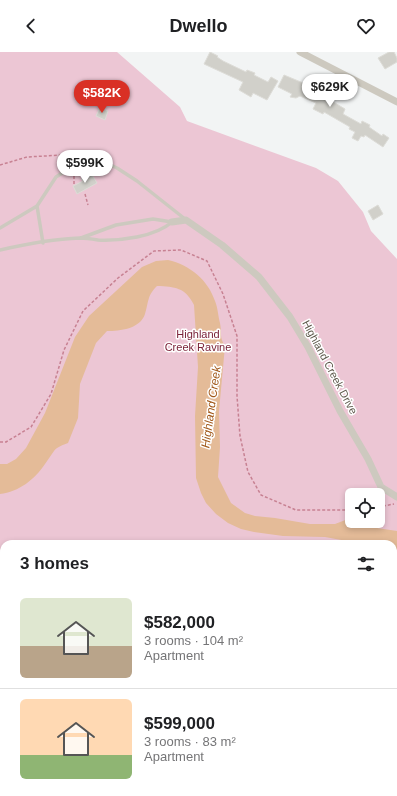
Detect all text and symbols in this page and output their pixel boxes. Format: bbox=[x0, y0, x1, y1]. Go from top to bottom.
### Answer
icon: back bbox=[20, 15, 42, 37]
icon: heart bbox=[355, 15, 377, 37]
text: Dwello bbox=[169, 16, 228, 36]
pin: $629K bbox=[302, 74, 358, 108]
text: $629K bbox=[311, 79, 349, 94]
pin: $582K bbox=[74, 80, 130, 114]
text: $582K bbox=[83, 85, 121, 100]
pin: $599K bbox=[57, 150, 113, 184]
text: $599K bbox=[66, 155, 104, 170]
street label: Highland Creek Drive bbox=[300, 318, 360, 416]
park label: Highland Creek Ravine bbox=[165, 328, 231, 353]
water label: Highland Creek bbox=[198, 364, 224, 449]
map controls bbox=[345, 488, 385, 528]
button: locate bbox=[345, 488, 385, 528]
icon: filters bbox=[355, 553, 377, 575]
text: 3 homes bbox=[20, 554, 89, 573]
text: $582,000 bbox=[144, 613, 215, 632]
icon: home bbox=[52, 614, 100, 662]
text: 3 rooms · 104 m² bbox=[144, 633, 243, 648]
text: Apartment bbox=[144, 648, 204, 663]
text: $599,000 bbox=[144, 714, 215, 733]
icon: home bbox=[52, 715, 100, 763]
text: 3 rooms · 83 m² bbox=[144, 734, 236, 749]
text: Apartment bbox=[144, 749, 204, 764]

